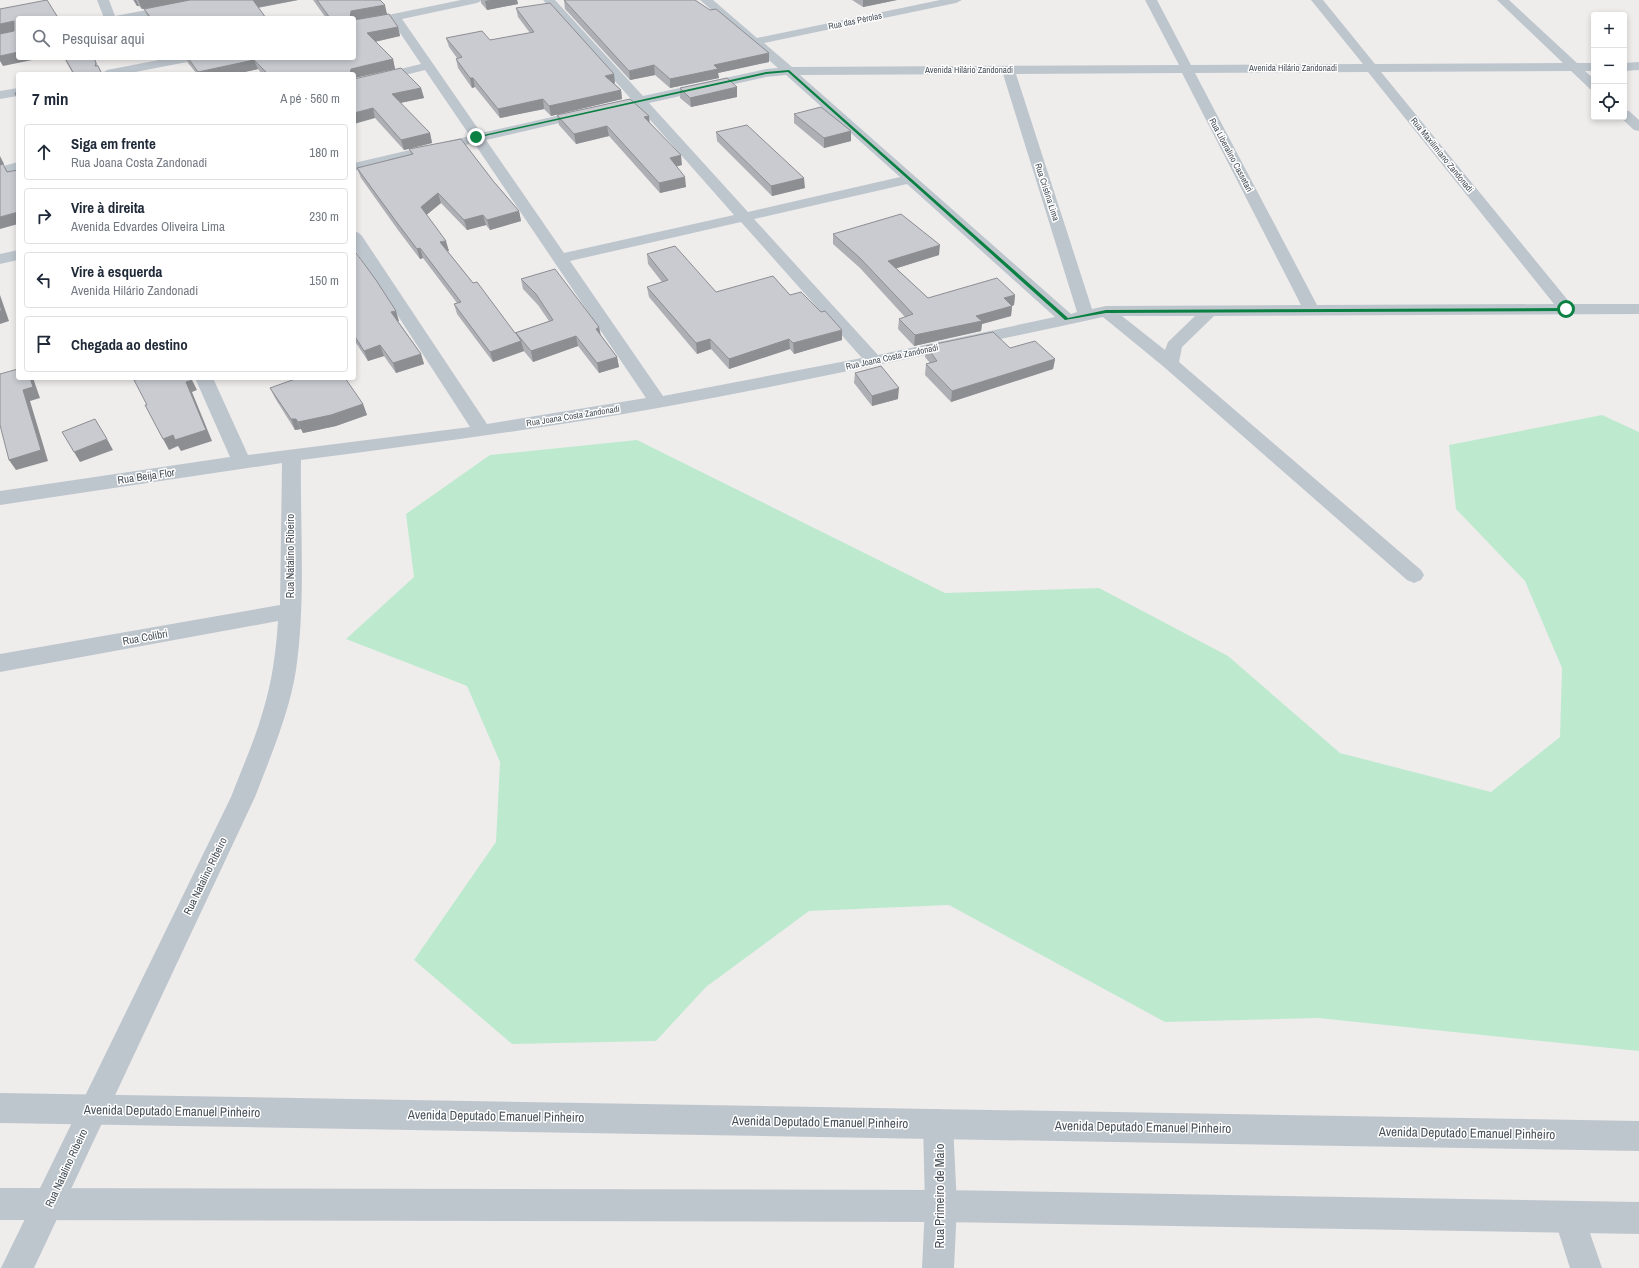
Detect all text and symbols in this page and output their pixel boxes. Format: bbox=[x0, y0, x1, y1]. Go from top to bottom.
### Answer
street label: Rua das Pérolas bbox=[827, 9, 883, 33]
map controls bbox=[1591, 12, 1627, 120]
button: + bbox=[1591, 12, 1627, 48]
search box bbox=[16, 16, 356, 60]
icon: search bbox=[30, 27, 52, 49]
text: Pesquisar aqui bbox=[62, 28, 145, 49]
button: − bbox=[1591, 48, 1627, 84]
street label: Avenida Hilário Zandonadi bbox=[1248, 62, 1337, 74]
street label: Avenida Hilário Zandonadi bbox=[924, 64, 1013, 76]
button: locate bbox=[1591, 84, 1627, 120]
text: 7 min bbox=[32, 87, 68, 110]
text: A pé · 560 m bbox=[280, 90, 340, 107]
street label: Rua Maxilimiano Zandonadi bbox=[1408, 115, 1476, 195]
street label: Rua Liberalino Cassetari bbox=[1206, 116, 1256, 194]
route end bbox=[467, 128, 485, 146]
text: Siga em frente bbox=[71, 133, 156, 154]
icon: ahead bbox=[33, 141, 55, 163]
text: 180 m bbox=[309, 144, 339, 161]
text: Rua Joana Costa Zandonadi bbox=[71, 154, 207, 171]
street label: Rua Cristina Lima bbox=[1032, 162, 1062, 222]
text: Vire à direita bbox=[71, 197, 145, 218]
icon: right bbox=[33, 205, 55, 227]
text: 230 m bbox=[309, 208, 339, 225]
text: Avenida Edvardes Oliveira Lima bbox=[71, 218, 225, 235]
text: Vire à esquerda bbox=[71, 261, 162, 282]
icon: left bbox=[33, 269, 55, 291]
text: 150 m bbox=[309, 272, 339, 289]
text: Avenida Hilário Zandonadi bbox=[71, 282, 198, 299]
route start bbox=[1557, 300, 1575, 318]
icon: arrive bbox=[33, 333, 55, 355]
text: Chegada ao destino bbox=[71, 334, 188, 355]
street label: Rua Joana Costa Zandonadi bbox=[845, 341, 939, 373]
street label: Rua Joana Costa Zandonadi bbox=[525, 403, 621, 429]
street label: Rua Beija Flor bbox=[116, 465, 176, 487]
street label: Rua Natalino Ribeiro bbox=[283, 514, 297, 598]
street label: Rua Colibri bbox=[121, 626, 169, 648]
street label: Rua Natalino Ribeiro bbox=[180, 835, 230, 917]
street label: Avenida Deputado Emanuel Pinheiro bbox=[83, 1101, 260, 1121]
street label: Avenida Deputado Emanuel Pinheiro bbox=[407, 1106, 584, 1126]
street label: Avenida Deputado Emanuel Pinheiro bbox=[731, 1112, 908, 1132]
street label: Avenida Deputado Emanuel Pinheiro bbox=[1054, 1117, 1231, 1137]
street label: Avenida Deputado Emanuel Pinheiro bbox=[1378, 1123, 1555, 1143]
street label: Rua Natalino Ribeiro bbox=[42, 1127, 90, 1209]
street label: Rua Primeiro de Maio bbox=[931, 1143, 948, 1248]

